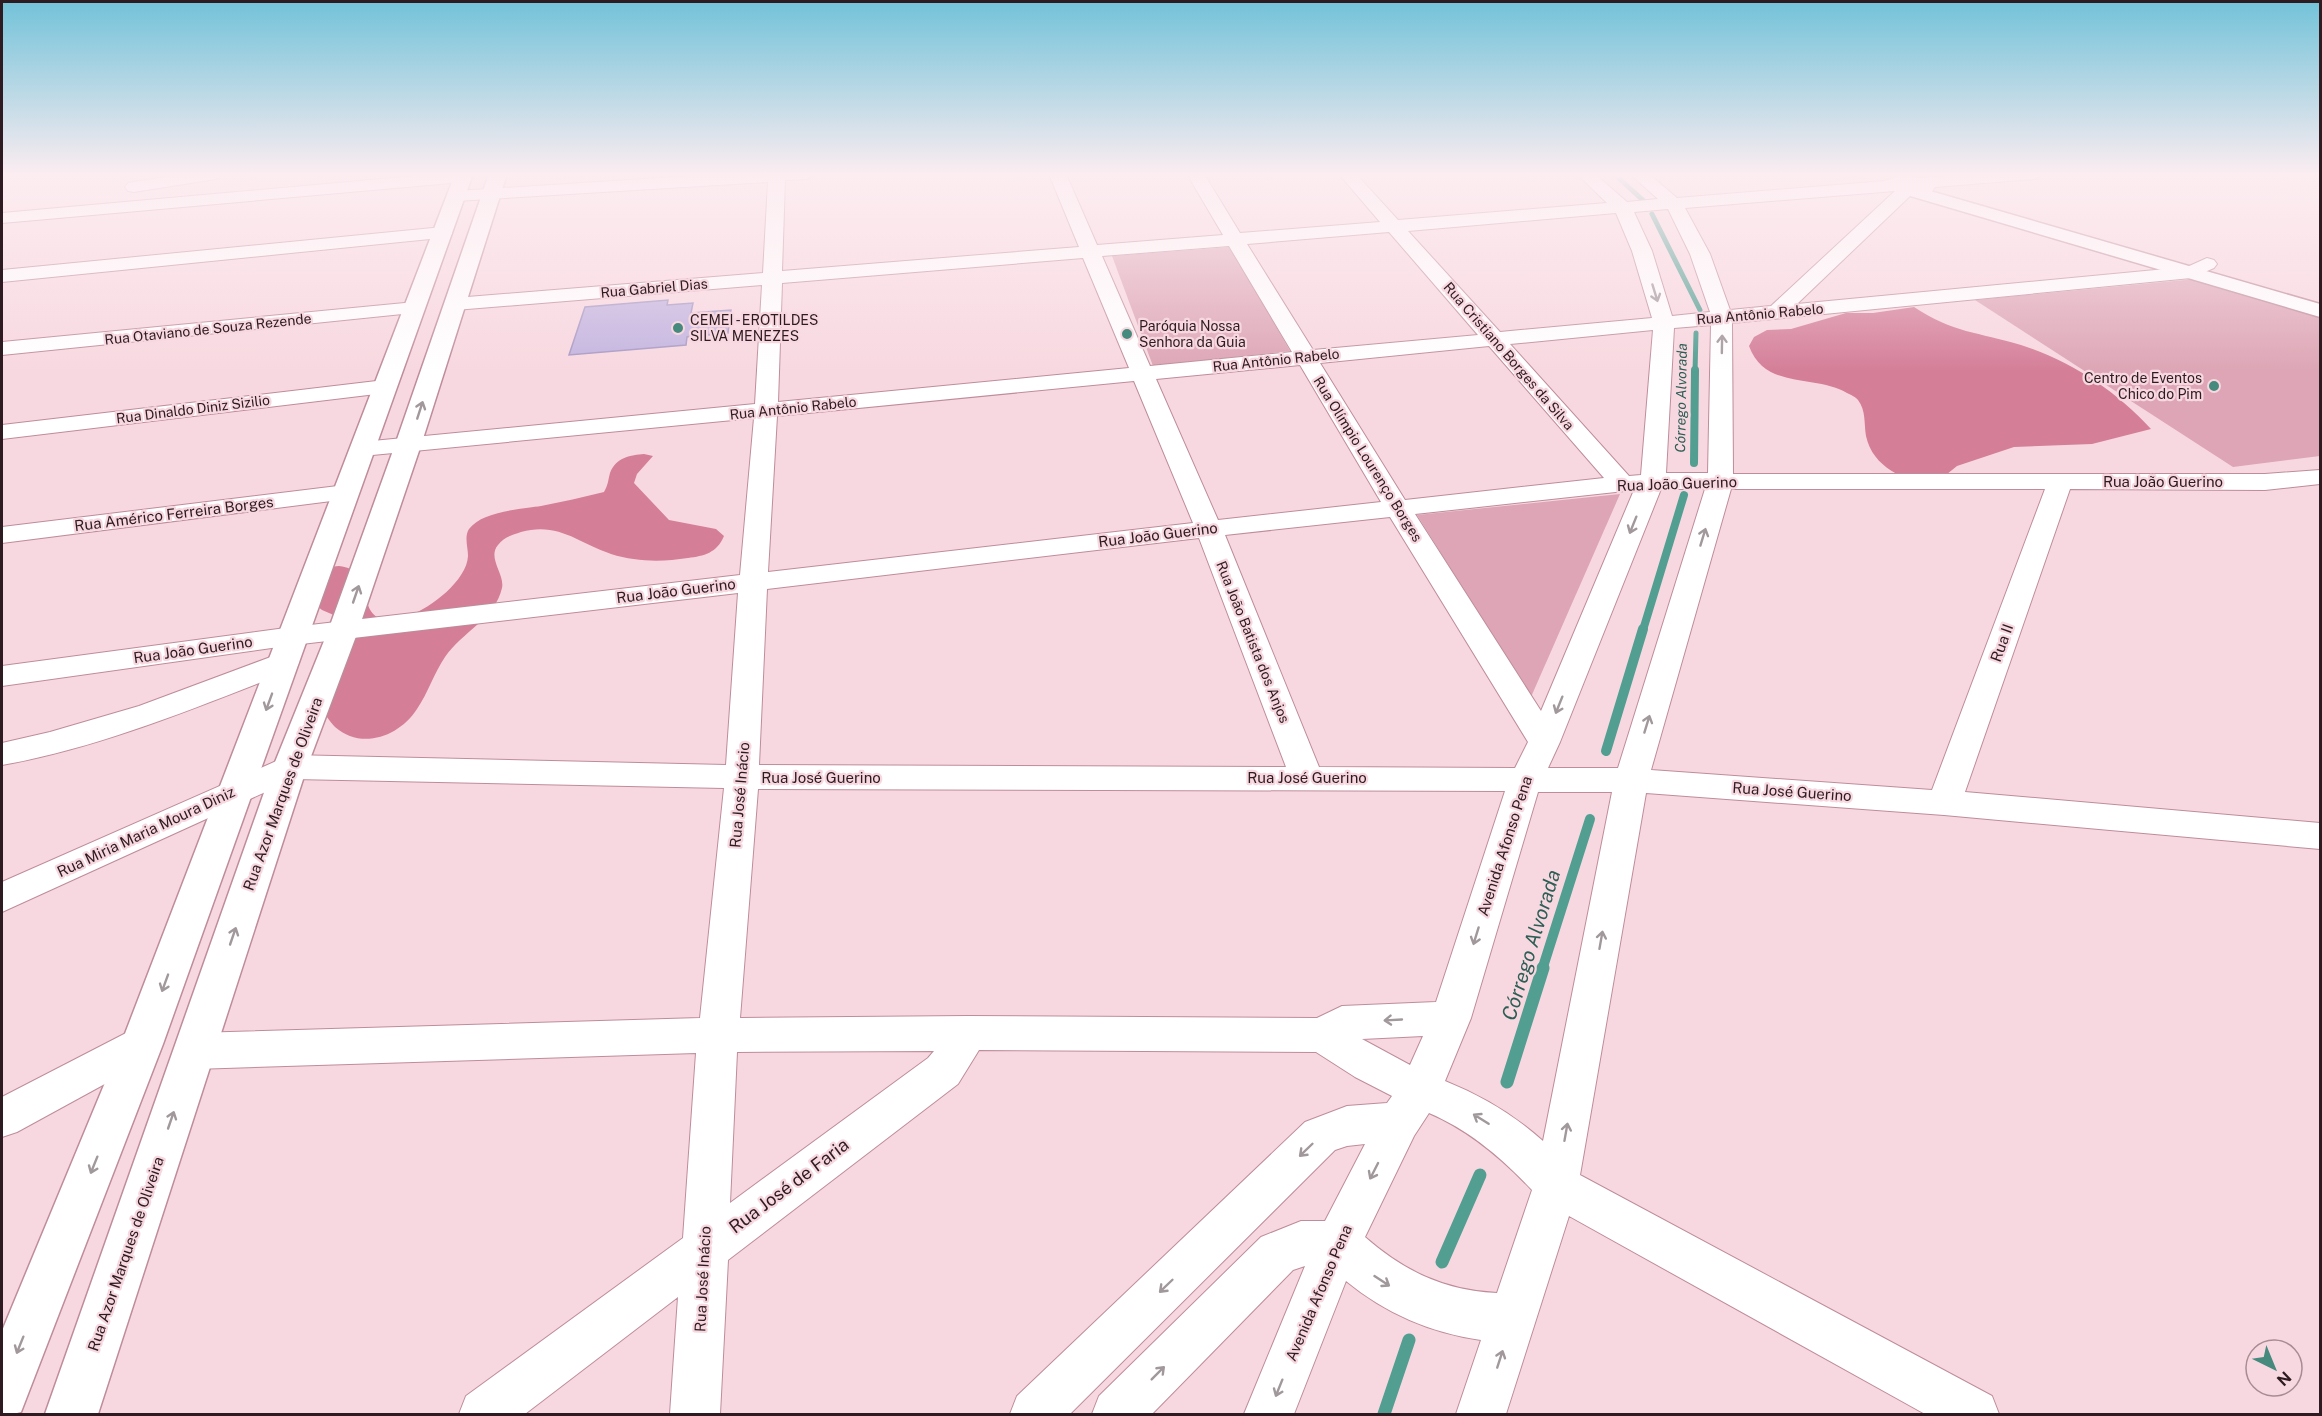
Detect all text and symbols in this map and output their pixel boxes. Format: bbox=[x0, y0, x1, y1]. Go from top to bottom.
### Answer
street label: Rua Gabriel Dias bbox=[600, 275, 708, 301]
street label: Rua Cristiano Borges da Silva bbox=[1441, 279, 1577, 433]
one-way arrow bbox=[1650, 284, 1661, 303]
street label: Rua Antônio Rabelo bbox=[1696, 300, 1824, 328]
street label: Rua Otaviano de Souza Rezende bbox=[104, 310, 312, 348]
place label: CEMEI - EROTILDES SILVA MENEZES bbox=[690, 312, 819, 344]
place label: Paróquia Nossa Senhora da Guia bbox=[1139, 318, 1246, 350]
marker: CEMEI - EROTILDES SILVA MENEZES bbox=[671, 321, 685, 335]
marker: Paróquia Nossa Senhora da Guia bbox=[1120, 327, 1134, 341]
one-way arrow bbox=[1716, 335, 1728, 355]
water label: Córrego Alvorada bbox=[1672, 343, 1690, 453]
street label: Rua Antônio Rabelo bbox=[1212, 345, 1340, 375]
place label: Centro de Eventos Chico do Pim bbox=[2084, 370, 2202, 402]
street label: Rua Olímpio Lourenço Borges bbox=[1310, 373, 1426, 545]
marker: Centro de Eventos Chico do Pim bbox=[2207, 379, 2221, 393]
street label: Rua Dinaldo Diniz Sizilio bbox=[115, 392, 271, 426]
street label: Rua Antônio Rabelo bbox=[729, 393, 857, 423]
one-way arrow bbox=[415, 401, 426, 420]
street label: Rua João Guerino bbox=[1617, 473, 1737, 494]
street label: Rua João Guerino bbox=[2103, 473, 2223, 490]
street label: Rua Américo Ferreira Borges bbox=[73, 493, 274, 534]
one-way arrow bbox=[1627, 515, 1638, 533]
street label: Rua João Guerino bbox=[1097, 519, 1219, 550]
one-way arrow bbox=[1698, 528, 1709, 547]
street label: Rua João Batista dos Anjos bbox=[1213, 559, 1293, 725]
street label: Rua João Guerino bbox=[615, 575, 737, 606]
one-way arrow bbox=[352, 585, 363, 604]
street label: Rua II bbox=[1987, 622, 2016, 664]
street label: Rua João Guerino bbox=[132, 633, 254, 666]
one-way arrow bbox=[263, 692, 274, 711]
street label: Rua Azor Marques de Oliveira bbox=[240, 695, 325, 893]
one-way arrow bbox=[1553, 695, 1564, 714]
one-way arrow bbox=[1642, 715, 1653, 734]
street label: Rua José Inácio bbox=[726, 741, 753, 848]
street label: Rua José Guerino bbox=[761, 769, 881, 786]
street label: Rua José Guerino bbox=[1247, 769, 1367, 786]
street label: Avenida Afonso Pena bbox=[1474, 774, 1535, 918]
street label: Rua José Guerino bbox=[1732, 779, 1852, 804]
street label: Rua Miria Maria Moura Diniz bbox=[54, 783, 237, 880]
water label: Córrego Alvorada bbox=[1497, 867, 1565, 1023]
one-way arrow bbox=[1470, 926, 1481, 945]
one-way arrow bbox=[229, 927, 240, 946]
one-way arrow bbox=[1596, 931, 1607, 950]
one-way arrow bbox=[159, 973, 170, 992]
one-way arrow bbox=[1383, 1015, 1403, 1026]
one-way arrow bbox=[166, 1111, 177, 1130]
one-way arrow bbox=[1474, 1113, 1490, 1125]
one-way arrow bbox=[1561, 1122, 1572, 1142]
street label: Rua José de Faria bbox=[725, 1134, 853, 1237]
one-way arrow bbox=[1299, 1143, 1314, 1157]
street label: Rua Azor Marques de Oliveira bbox=[84, 1154, 167, 1353]
one-way arrow bbox=[87, 1155, 98, 1173]
one-way arrow bbox=[1368, 1162, 1380, 1180]
street label: Avenida Afonso Pena bbox=[1282, 1222, 1355, 1363]
street label: Rua José Inácio bbox=[691, 1226, 714, 1332]
one-way arrow bbox=[1373, 1275, 1390, 1287]
one-way arrow bbox=[1159, 1279, 1174, 1293]
one-way arrow bbox=[14, 1335, 25, 1354]
north arrow bbox=[2244, 1338, 2304, 1398]
one-way arrow bbox=[1495, 1350, 1506, 1369]
one-way arrow bbox=[1150, 1365, 1165, 1380]
text: N bbox=[2273, 1367, 2295, 1390]
one-way arrow bbox=[1273, 1379, 1284, 1397]

